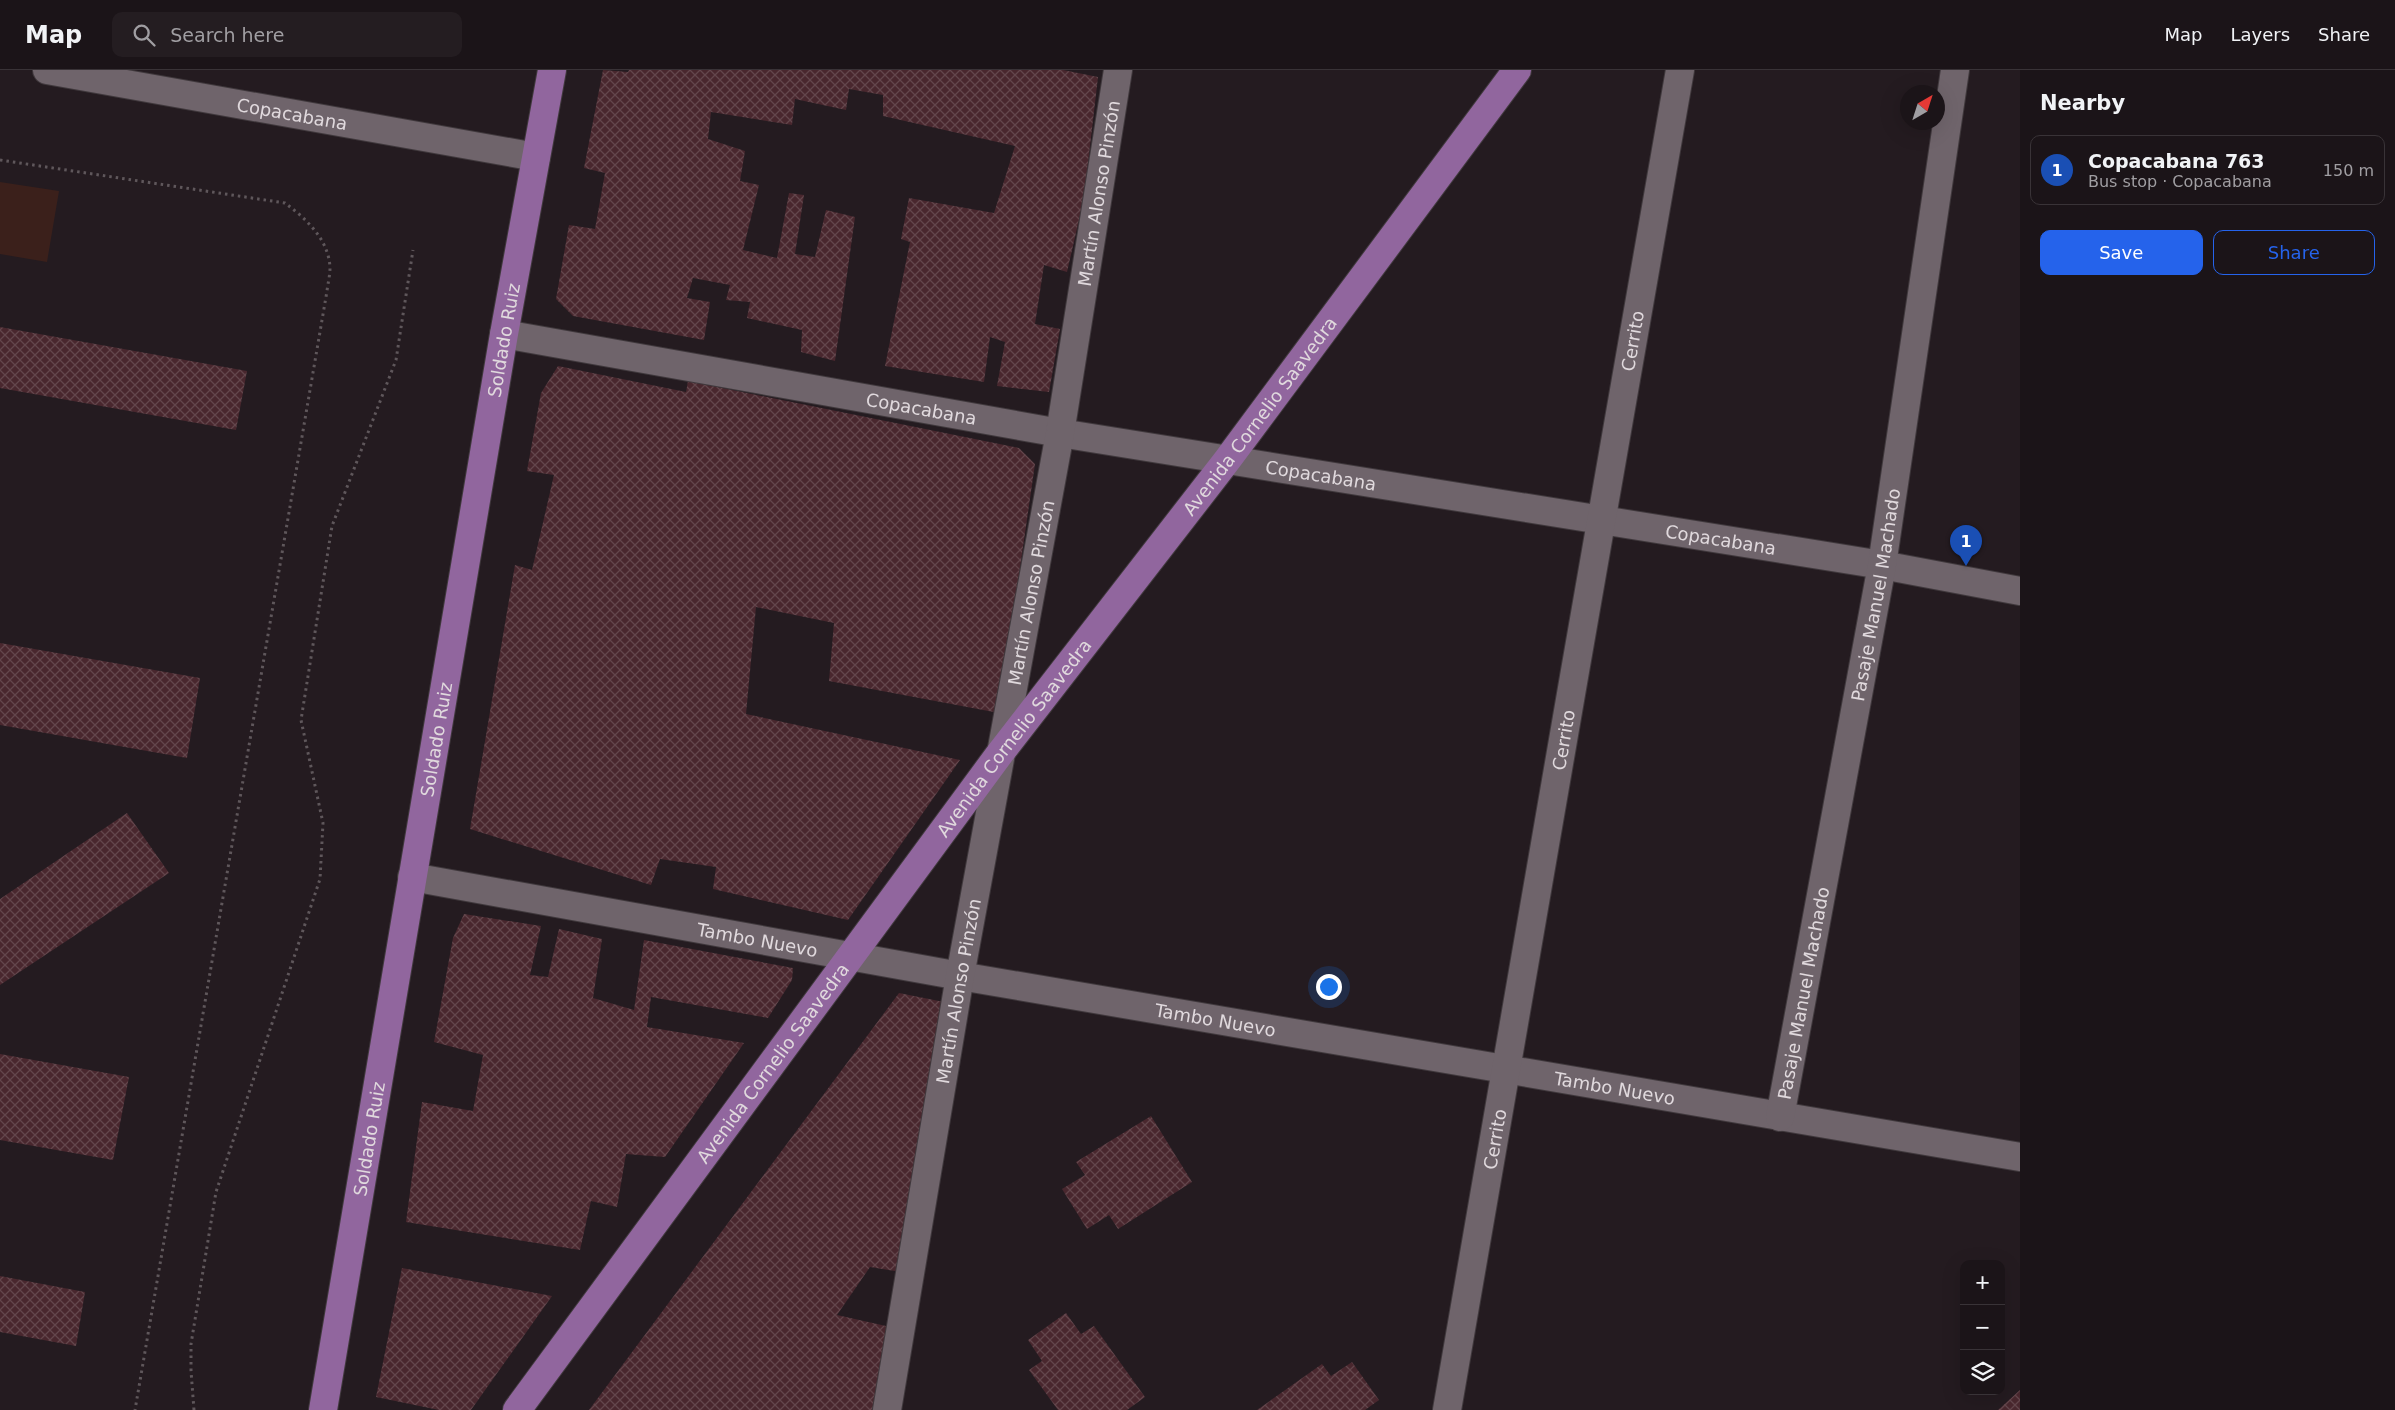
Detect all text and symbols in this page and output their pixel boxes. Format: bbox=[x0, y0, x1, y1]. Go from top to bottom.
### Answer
search box bbox=[112, 12, 462, 57]
text: Map bbox=[25, 21, 82, 49]
icon: search bbox=[130, 21, 158, 49]
text: Search here bbox=[170, 24, 284, 46]
text: Map bbox=[2164, 24, 2202, 45]
text: Layers bbox=[2230, 24, 2290, 45]
text: Share bbox=[2318, 24, 2370, 45]
north arrow bbox=[1900, 85, 1945, 130]
text: Nearby bbox=[2040, 91, 2125, 115]
street label: Copacabana bbox=[235, 93, 349, 134]
street label: Martín Alonso Pinzón bbox=[1073, 99, 1123, 288]
text: Copacabana 763 bbox=[2088, 150, 2265, 172]
text: 1 bbox=[2051, 161, 2063, 180]
text: 150 m bbox=[2323, 161, 2374, 180]
text: Bus stop · Copacabana bbox=[2088, 172, 2272, 191]
button: Save bbox=[2040, 230, 2203, 275]
button: Share bbox=[2213, 230, 2375, 275]
street label: Soldado Ruiz bbox=[483, 281, 524, 399]
street label: Cerrito bbox=[1616, 309, 1648, 373]
street label: Avenida Cornelio Saavedra bbox=[1178, 312, 1341, 519]
street label: Copacabana bbox=[864, 388, 978, 428]
street label: Copacabana bbox=[1264, 456, 1378, 494]
street label: Pasaje Manuel Machado bbox=[1847, 487, 1904, 703]
street label: Martín Alonso Pinzón bbox=[1003, 498, 1058, 687]
street label: Copacabana bbox=[1664, 520, 1778, 558]
pin: 1 bbox=[1950, 525, 1982, 566]
street label: Avenida Cornelio Saavedra bbox=[932, 634, 1095, 841]
street label: Soldado Ruiz bbox=[416, 681, 456, 798]
street label: Cerrito bbox=[1548, 708, 1579, 772]
street label: Pasaje Manuel Machado bbox=[1773, 885, 1833, 1101]
street label: Martín Alonso Pinzón bbox=[932, 897, 985, 1085]
street label: Tambo Nuevo bbox=[694, 918, 820, 961]
street label: Avenida Cornelio Saavedra bbox=[692, 959, 853, 1167]
your location bbox=[1316, 974, 1342, 1000]
street label: Tambo Nuevo bbox=[1152, 999, 1278, 1040]
street label: Tambo Nuevo bbox=[1552, 1067, 1677, 1108]
street label: Soldado Ruiz bbox=[349, 1080, 389, 1198]
street label: Cerrito bbox=[1479, 1107, 1510, 1171]
map controls bbox=[1960, 1260, 2005, 1395]
button: + bbox=[1960, 1260, 2005, 1305]
button: − bbox=[1960, 1305, 2005, 1350]
button: layers bbox=[1960, 1350, 2005, 1395]

